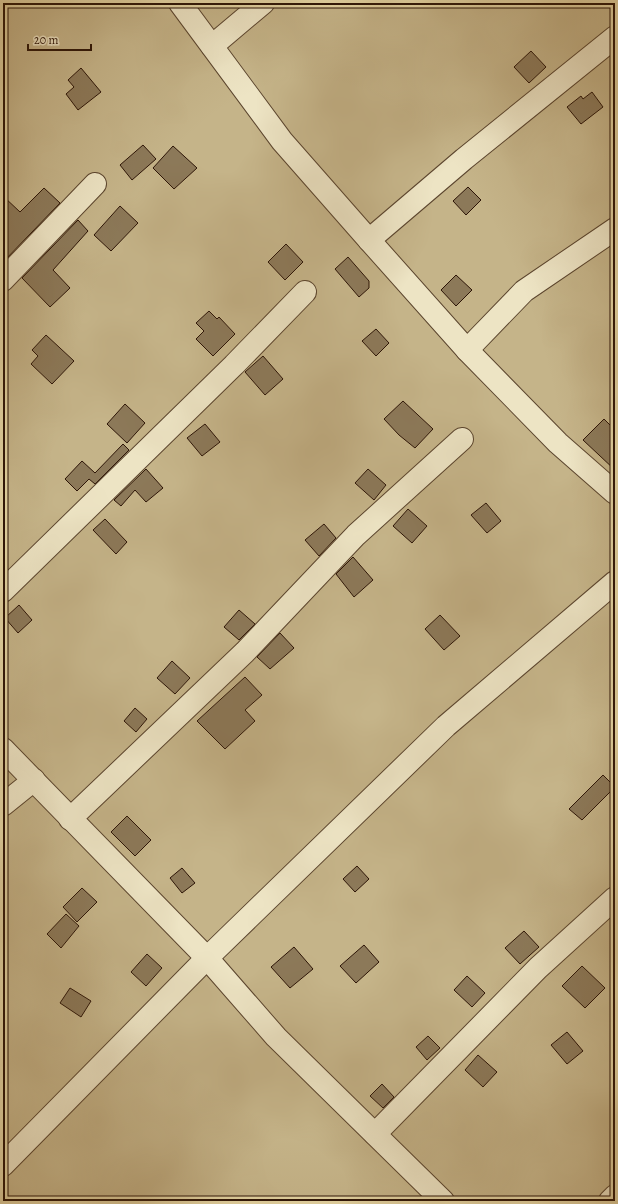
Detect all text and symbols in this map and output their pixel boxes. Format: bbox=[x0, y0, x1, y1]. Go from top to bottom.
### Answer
scale bar bbox=[28, 26, 91, 52]
text: 20 m bbox=[34, 32, 58, 48]

